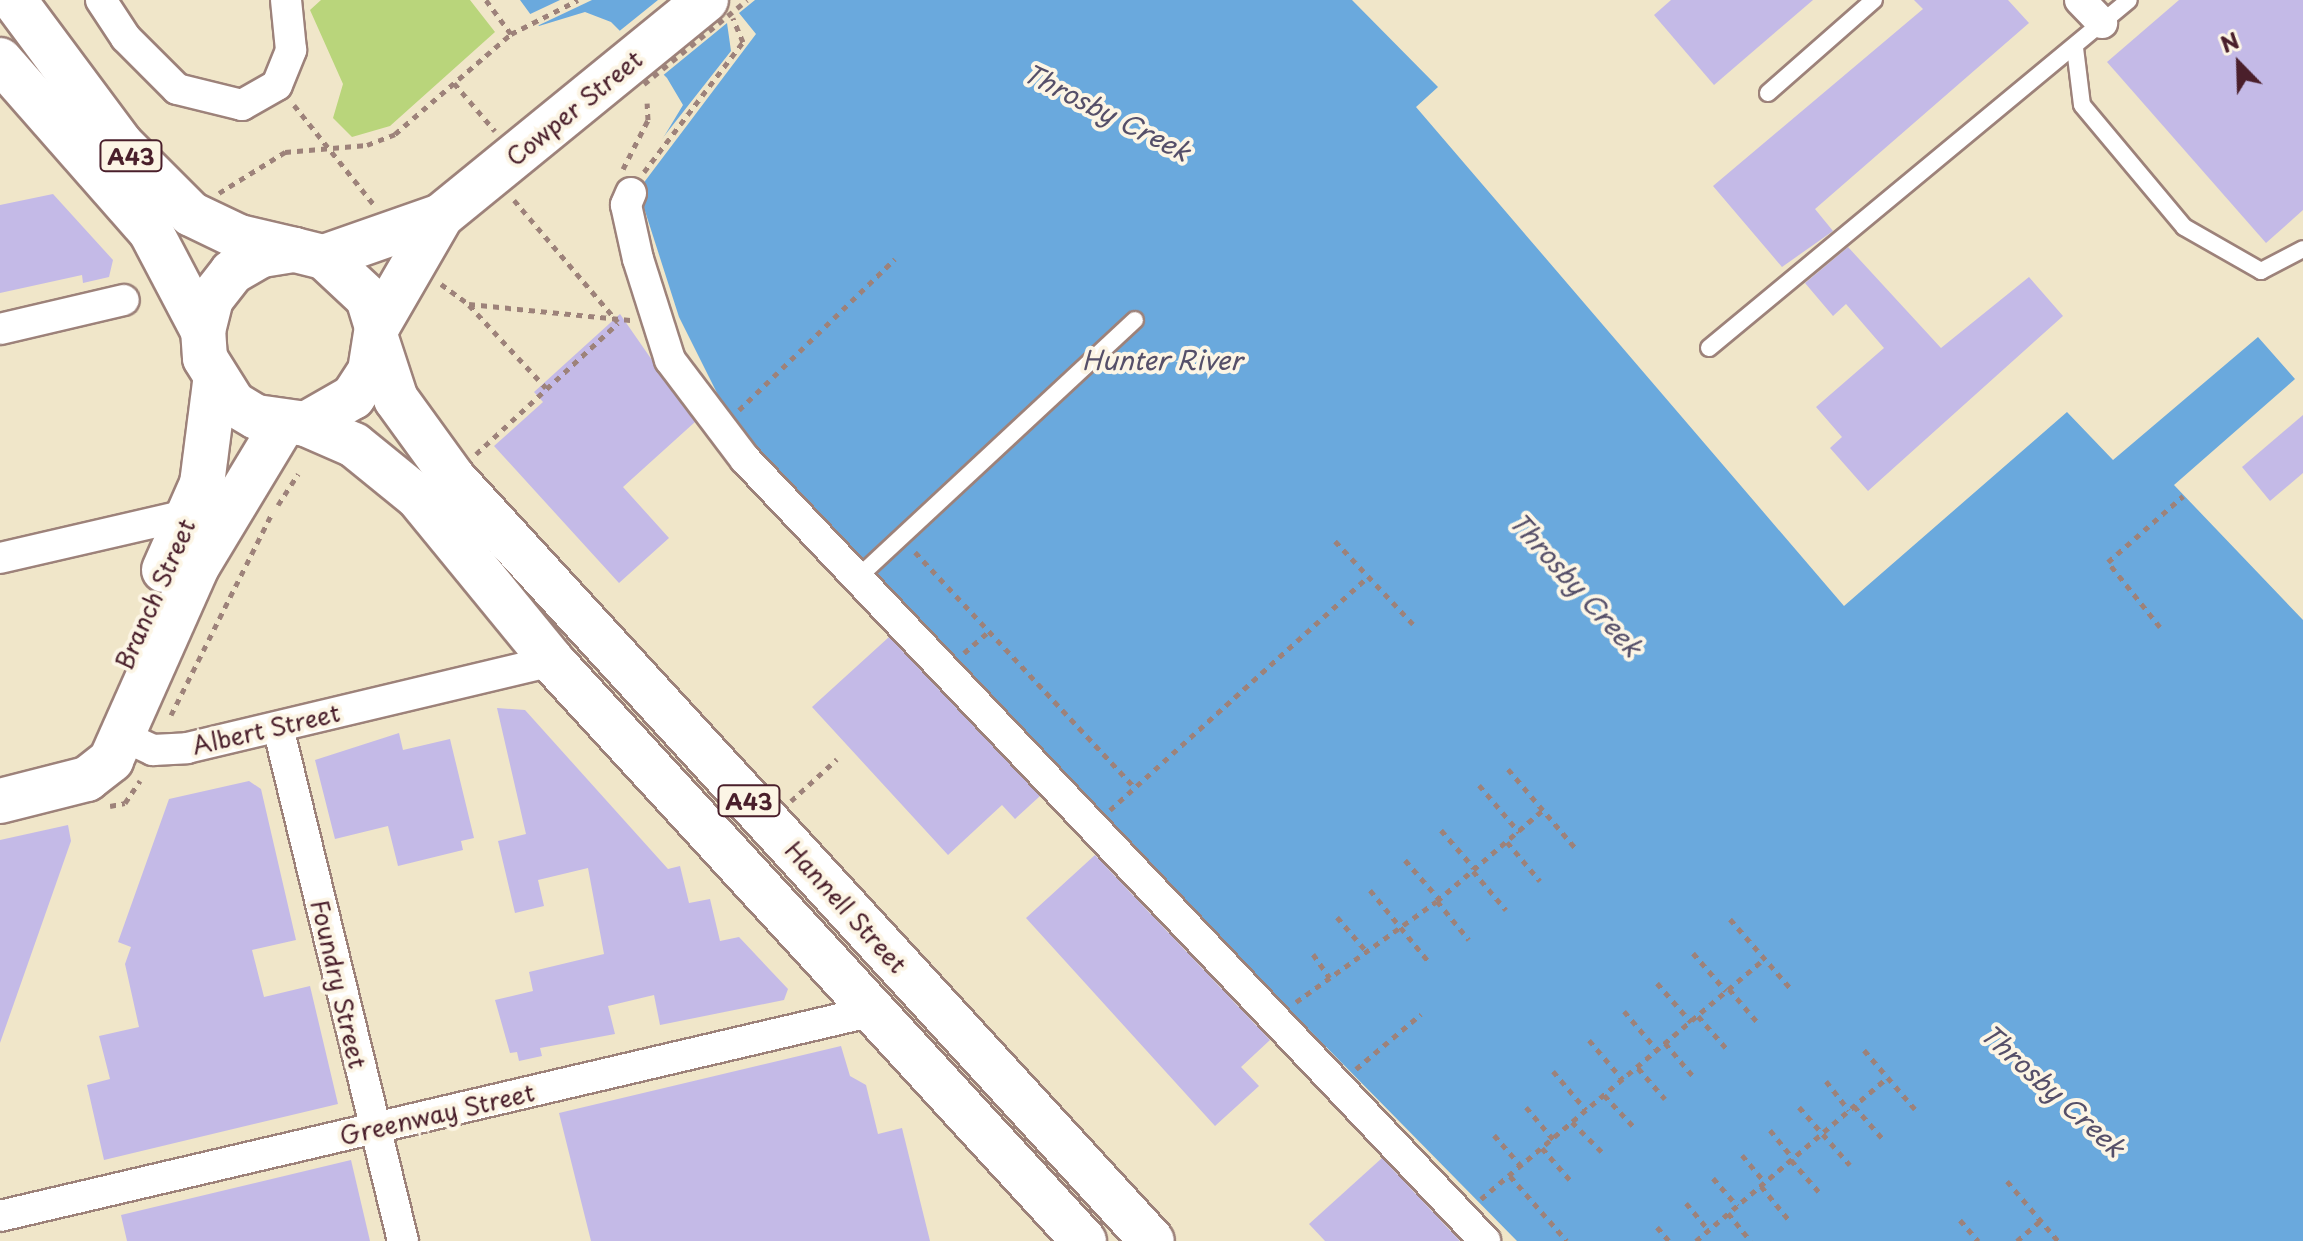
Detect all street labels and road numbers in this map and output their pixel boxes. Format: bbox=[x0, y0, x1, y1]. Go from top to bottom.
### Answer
street label: Cowper Street bbox=[500, 44, 648, 172]
road number: A43 bbox=[99, 138, 163, 174]
street label: Branch Street bbox=[109, 514, 201, 674]
street label: Albert Street bbox=[189, 698, 343, 760]
road number: A43 bbox=[717, 783, 781, 819]
street label: Hannell Street bbox=[779, 835, 913, 979]
street label: Foundry Street bbox=[305, 896, 373, 1072]
street label: Greenway Street bbox=[337, 1078, 537, 1150]

